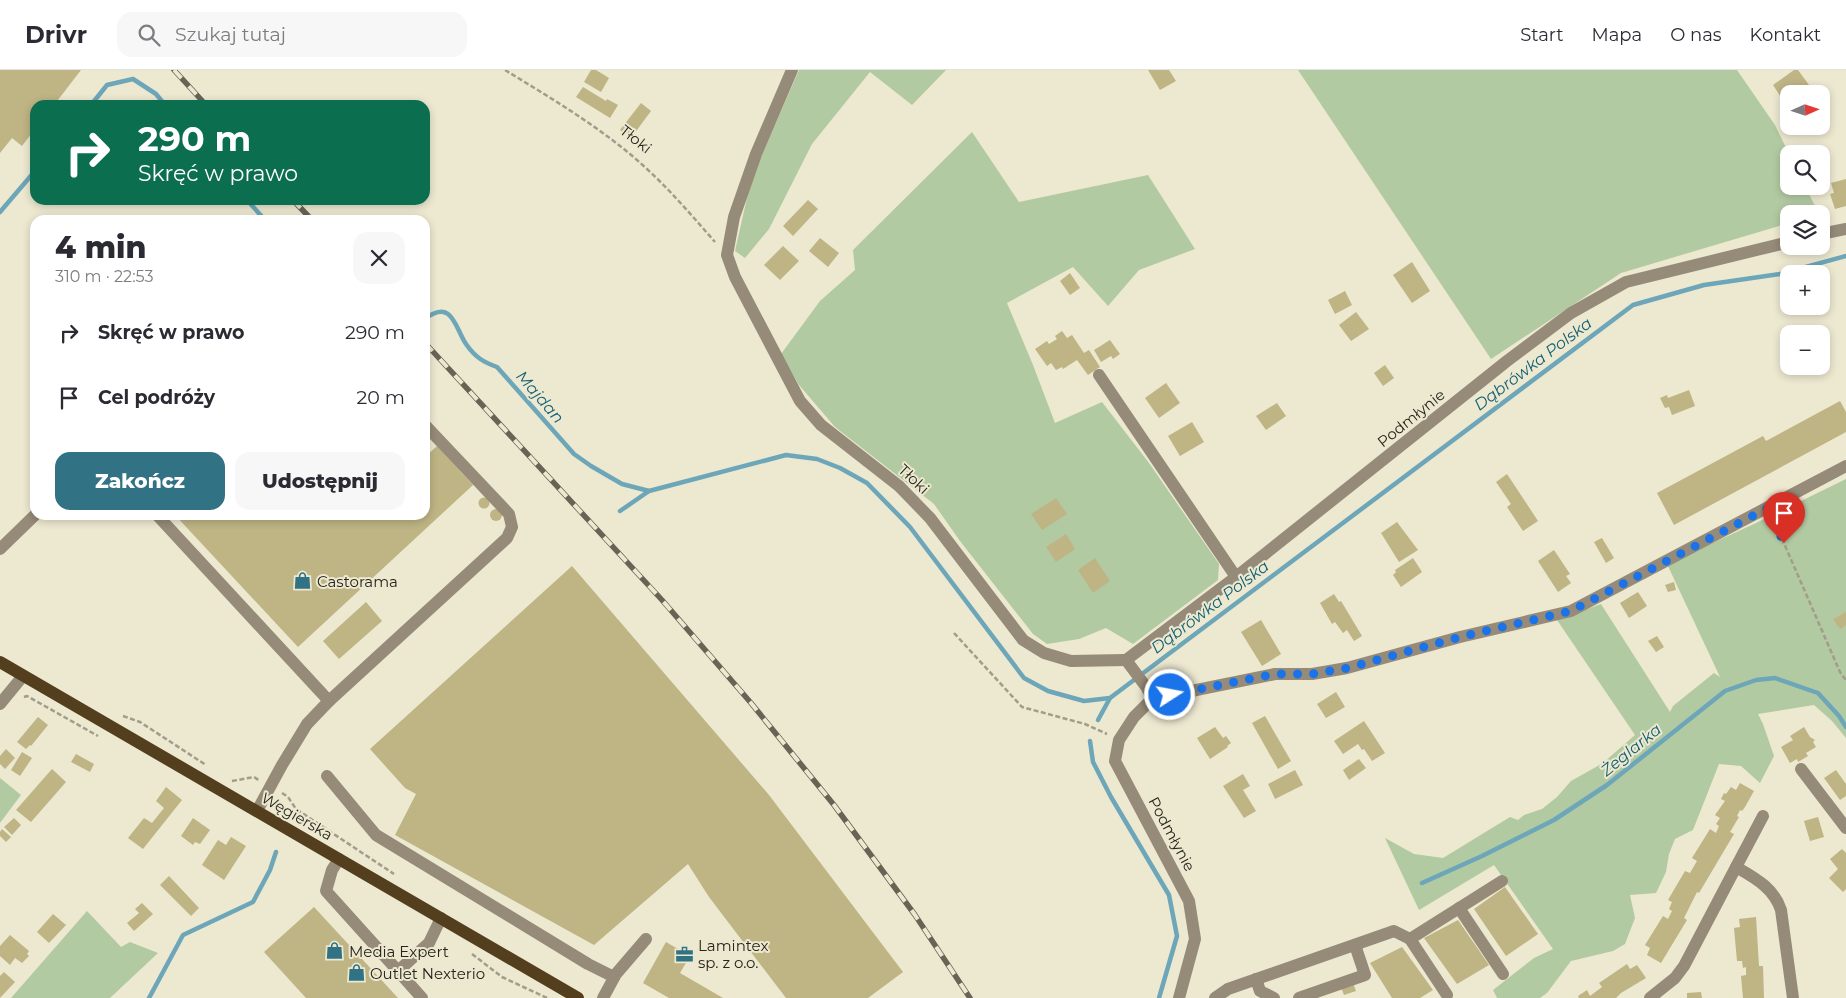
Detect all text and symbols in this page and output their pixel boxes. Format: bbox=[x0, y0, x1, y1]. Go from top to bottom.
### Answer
search box bbox=[117, 12, 467, 57]
text: Drivr bbox=[25, 20, 87, 49]
icon: search bbox=[135, 21, 163, 49]
text: Szukaj tutaj bbox=[175, 23, 286, 46]
text: Start bbox=[1520, 24, 1564, 46]
text: Mapa bbox=[1592, 24, 1642, 46]
text: O nas bbox=[1670, 24, 1722, 46]
text: Kontakt bbox=[1750, 24, 1821, 46]
north arrow bbox=[1780, 85, 1830, 135]
map controls bbox=[1780, 85, 1830, 375]
text: 290 m bbox=[138, 117, 251, 160]
icon: right bbox=[55, 120, 120, 185]
street label: Tłoki bbox=[616, 121, 656, 157]
button: search bbox=[1780, 145, 1830, 195]
text: Skręć w prawo bbox=[138, 160, 298, 187]
button: layers bbox=[1780, 205, 1830, 255]
text: 4 min bbox=[55, 229, 146, 266]
button: close bbox=[353, 232, 405, 284]
button: + bbox=[1780, 265, 1830, 315]
text: 310 m · 22:53 bbox=[55, 267, 154, 286]
water label: Dąbrówka Polska bbox=[1470, 313, 1596, 415]
icon: right bbox=[55, 319, 83, 347]
text: Skręć w prawo bbox=[98, 321, 244, 344]
text: 290 m bbox=[345, 321, 405, 344]
button: − bbox=[1780, 325, 1830, 375]
water label: Majdan bbox=[512, 367, 568, 427]
icon: arrive bbox=[55, 384, 83, 412]
street label: Podmłynie bbox=[1373, 385, 1449, 451]
text: Cel podróży bbox=[98, 386, 215, 409]
text: 20 m bbox=[357, 386, 405, 409]
button: Zakończ bbox=[55, 452, 225, 510]
button: Udostępnij bbox=[235, 452, 405, 510]
street label: Tłoki bbox=[895, 460, 933, 498]
pin bbox=[1763, 492, 1805, 543]
icon: arrive bbox=[1770, 499, 1798, 527]
water label: Dąbrówka Polska bbox=[1147, 556, 1273, 658]
shop icon: Castorama bbox=[293, 571, 313, 591]
place label: Castorama bbox=[317, 572, 398, 591]
position arrow bbox=[1143, 668, 1195, 720]
water label: Żeglarka bbox=[1596, 720, 1665, 781]
street label: Węgierska bbox=[258, 788, 336, 844]
street label: Podmłynie bbox=[1144, 794, 1200, 874]
place label: Lamintex sp. z o.o. bbox=[698, 936, 768, 972]
shop icon: Media Expert bbox=[325, 941, 345, 961]
place label: Media Expert bbox=[349, 942, 449, 961]
office icon: Lamintex sp. z o.o. bbox=[674, 944, 694, 964]
shop icon: Outlet Nexterio bbox=[346, 963, 366, 983]
place label: Outlet Nexterio bbox=[370, 964, 485, 983]

